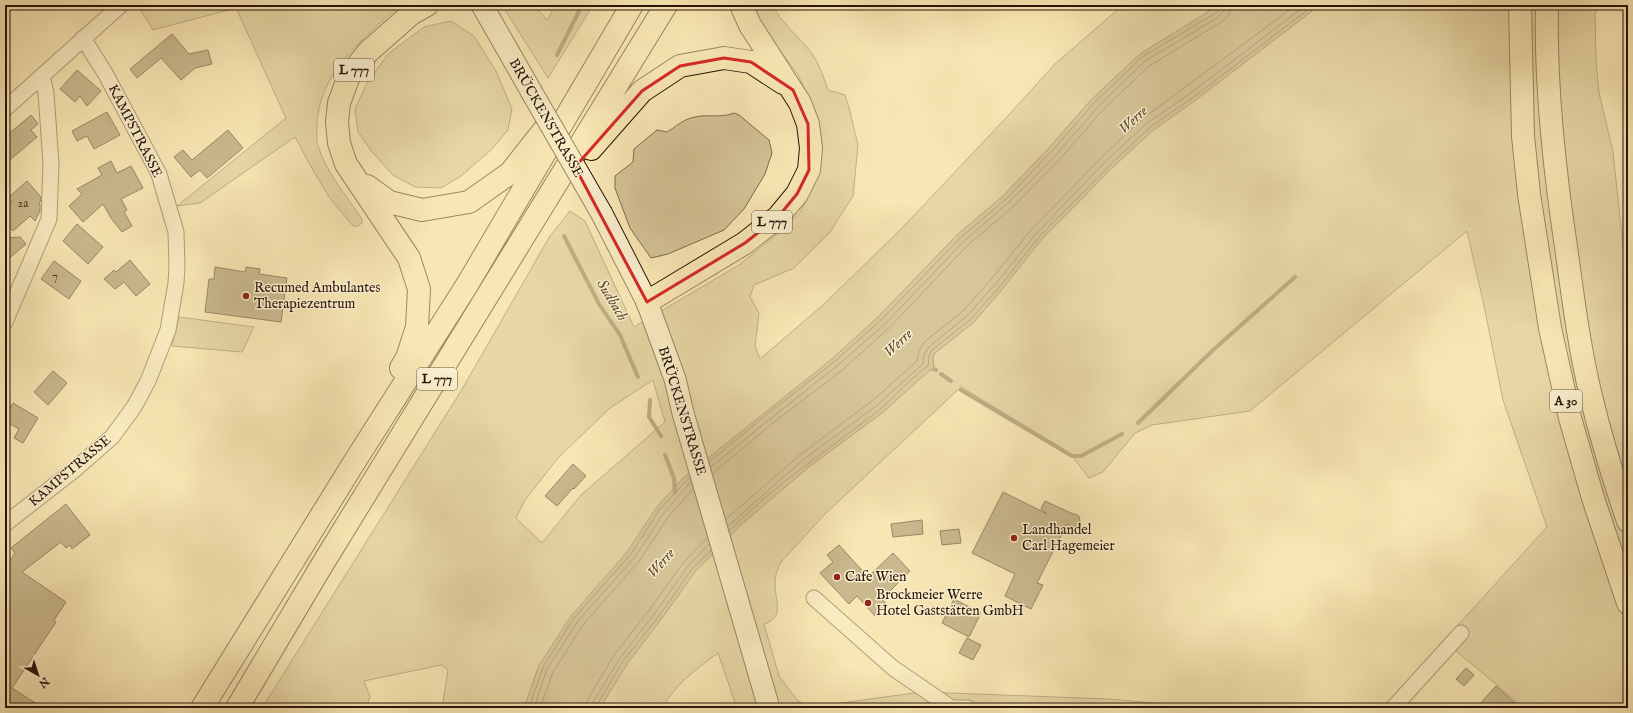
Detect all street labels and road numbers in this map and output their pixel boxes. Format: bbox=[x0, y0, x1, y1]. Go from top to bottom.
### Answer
street label: BRÜCKENSTRASSE bbox=[505, 55, 588, 181]
road number: L 777 bbox=[334, 59, 374, 81]
street label: KAMPSTRASSE bbox=[104, 81, 166, 181]
road number: L 777 bbox=[752, 211, 792, 233]
street label: BRÜCKENSTRASSE bbox=[654, 344, 711, 478]
road number: L 777 bbox=[417, 368, 457, 390]
road number: A 30 bbox=[1550, 390, 1582, 412]
street label: KAMPSTRASSE bbox=[25, 431, 115, 511]

